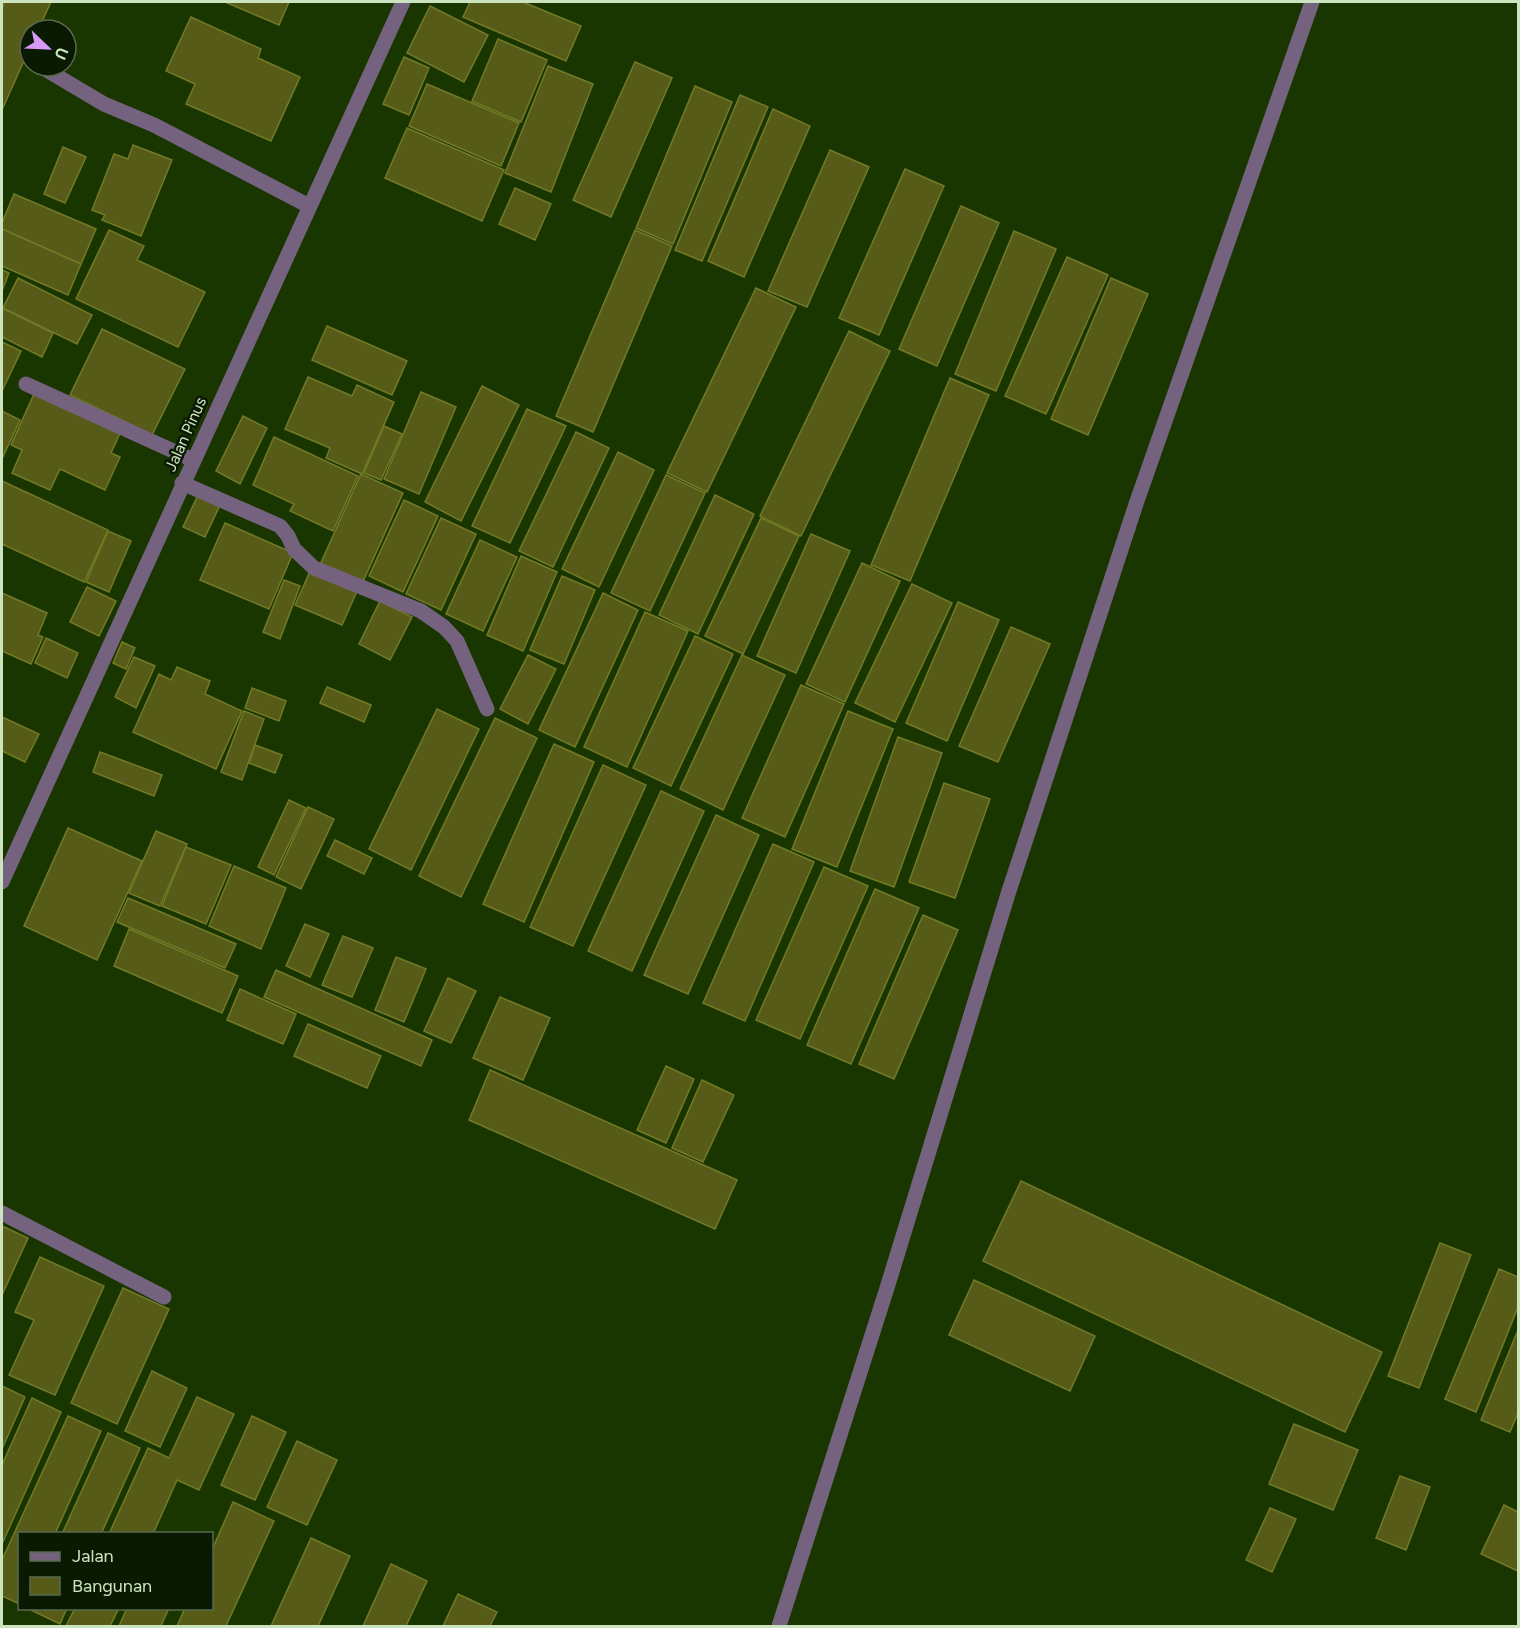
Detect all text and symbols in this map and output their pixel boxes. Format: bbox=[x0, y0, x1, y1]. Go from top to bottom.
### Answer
north arrow bbox=[18, 18, 78, 78]
text: U bbox=[50, 45, 72, 63]
street label: Jalan Pinus bbox=[161, 394, 210, 474]
legend bbox=[18, 1532, 213, 1610]
text: Jalan bbox=[72, 1545, 114, 1567]
text: Bangunan bbox=[72, 1575, 152, 1597]

